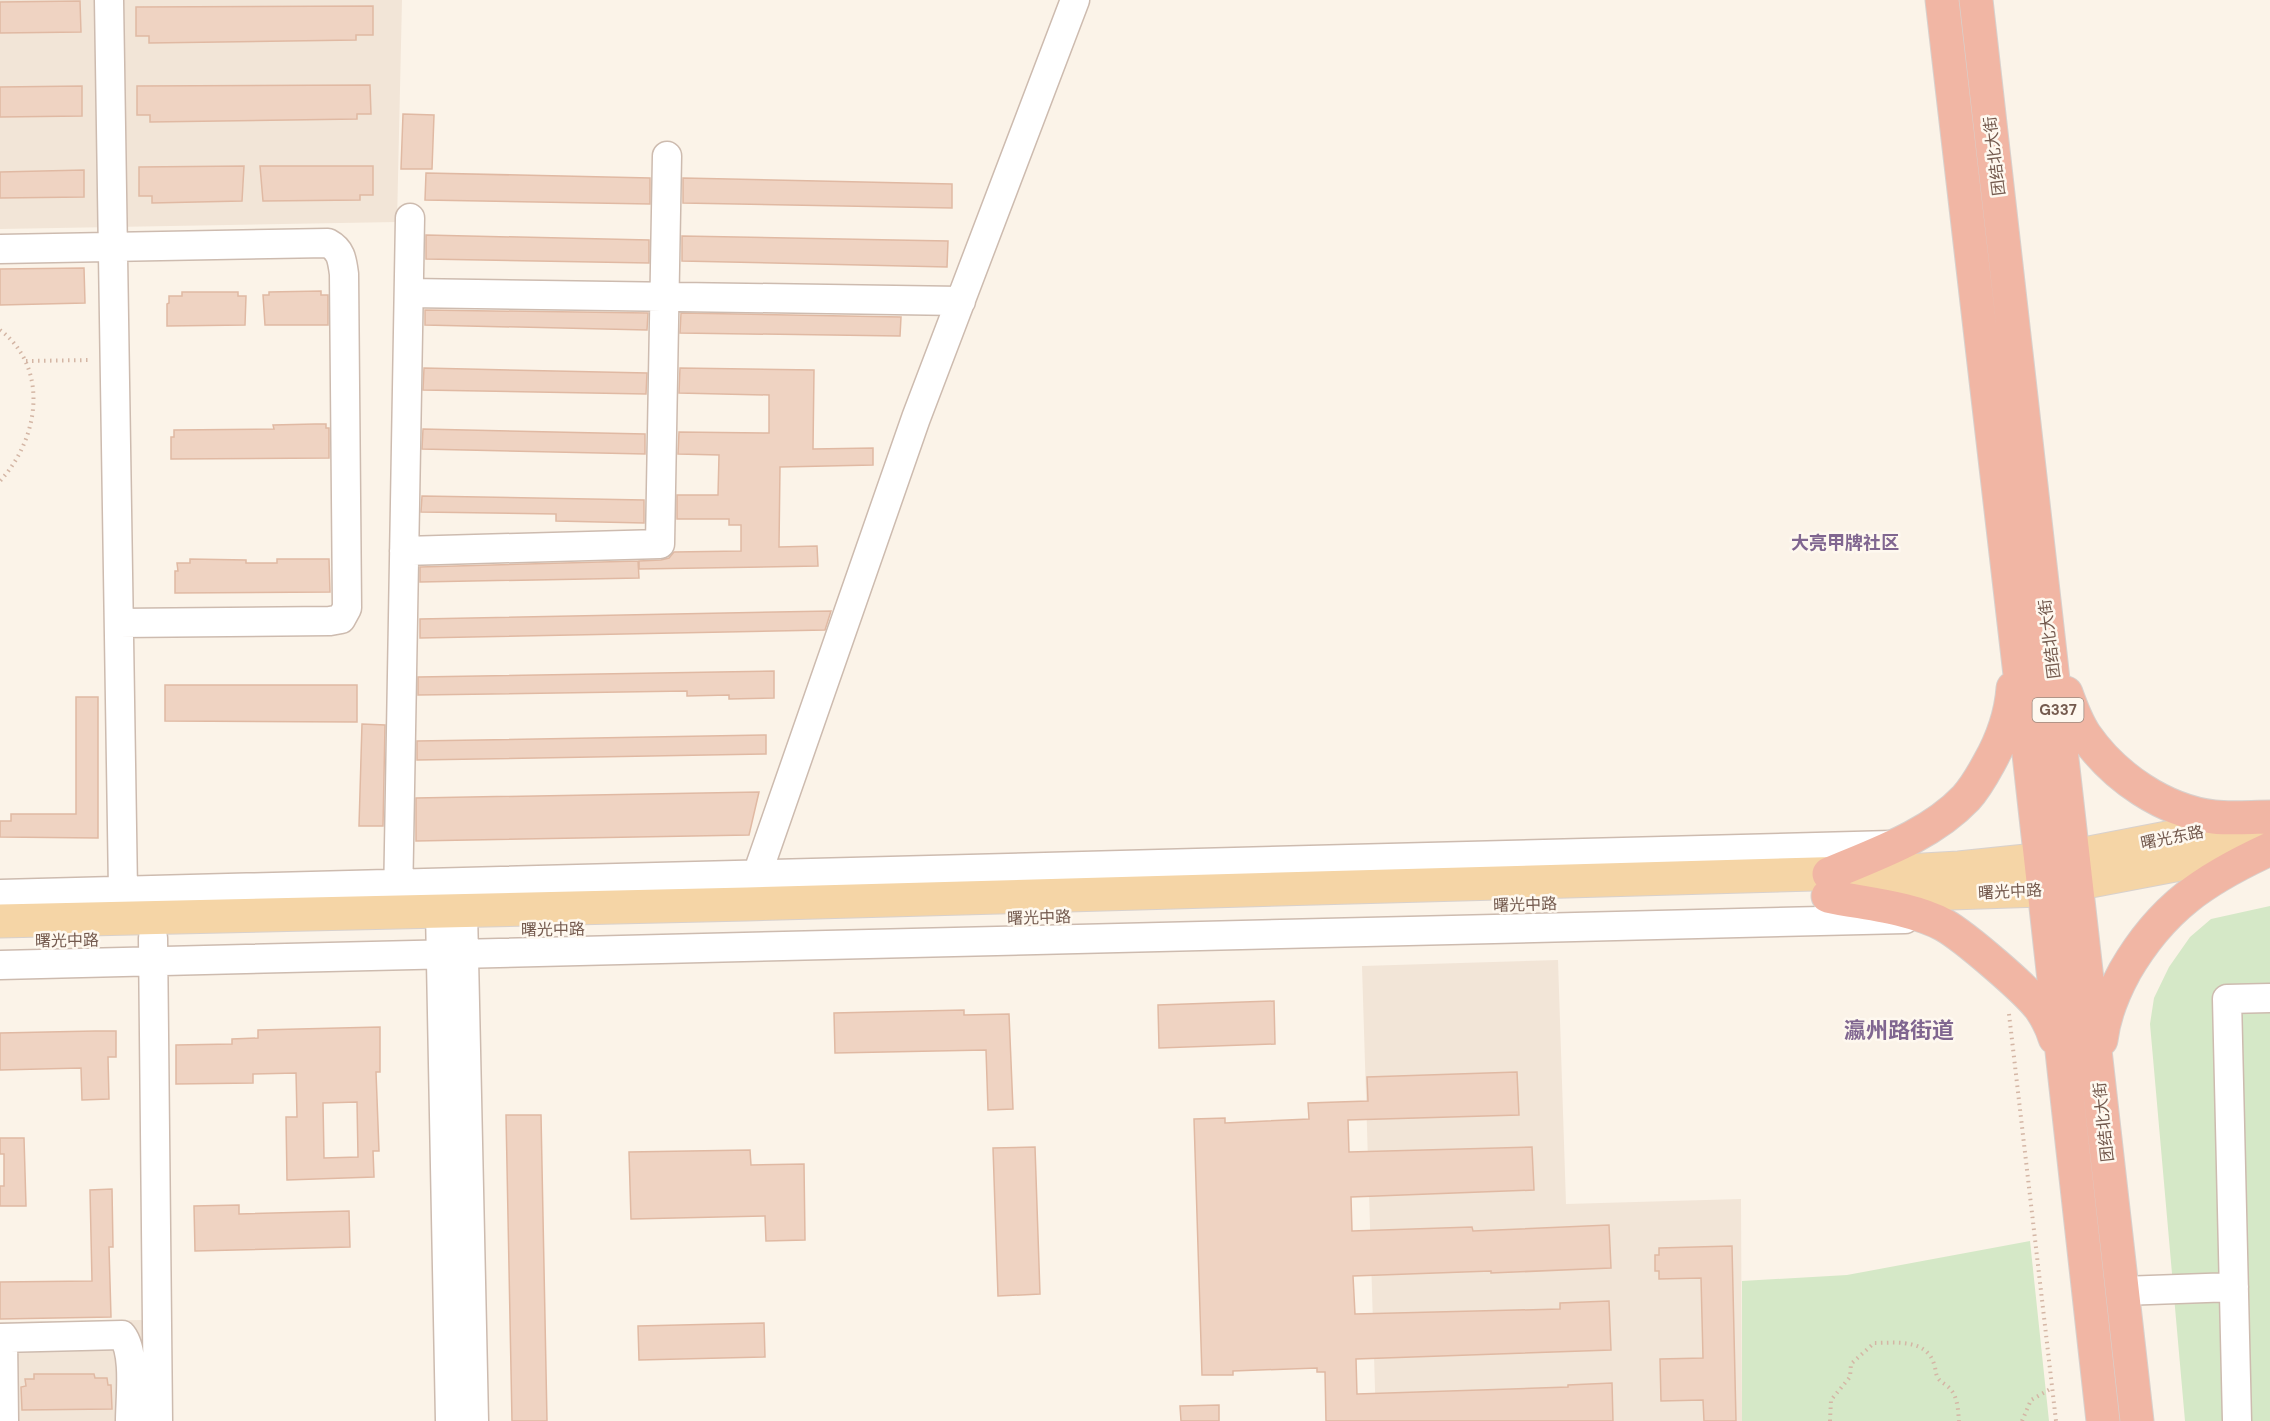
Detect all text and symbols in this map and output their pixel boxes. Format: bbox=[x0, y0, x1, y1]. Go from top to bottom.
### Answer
street label: 团结北大街 bbox=[1979, 115, 2010, 197]
district label: 大亮甲牌社区 bbox=[1791, 531, 1899, 555]
street label: 团结北大街 bbox=[2034, 598, 2065, 680]
road number: G337 bbox=[2032, 698, 2084, 722]
street label: 曙光东路 bbox=[2139, 821, 2206, 854]
street label: 曙光中路 bbox=[1978, 879, 2043, 904]
street label: 曙光中路 bbox=[1493, 893, 1557, 916]
street label: 曙光中路 bbox=[1007, 906, 1071, 929]
street label: 曙光中路 bbox=[521, 918, 585, 941]
street label: 曙光中路 bbox=[35, 929, 99, 952]
district label: 瀛州路街道 bbox=[1844, 1016, 1954, 1045]
street label: 团结北大街 bbox=[2089, 1081, 2118, 1163]

